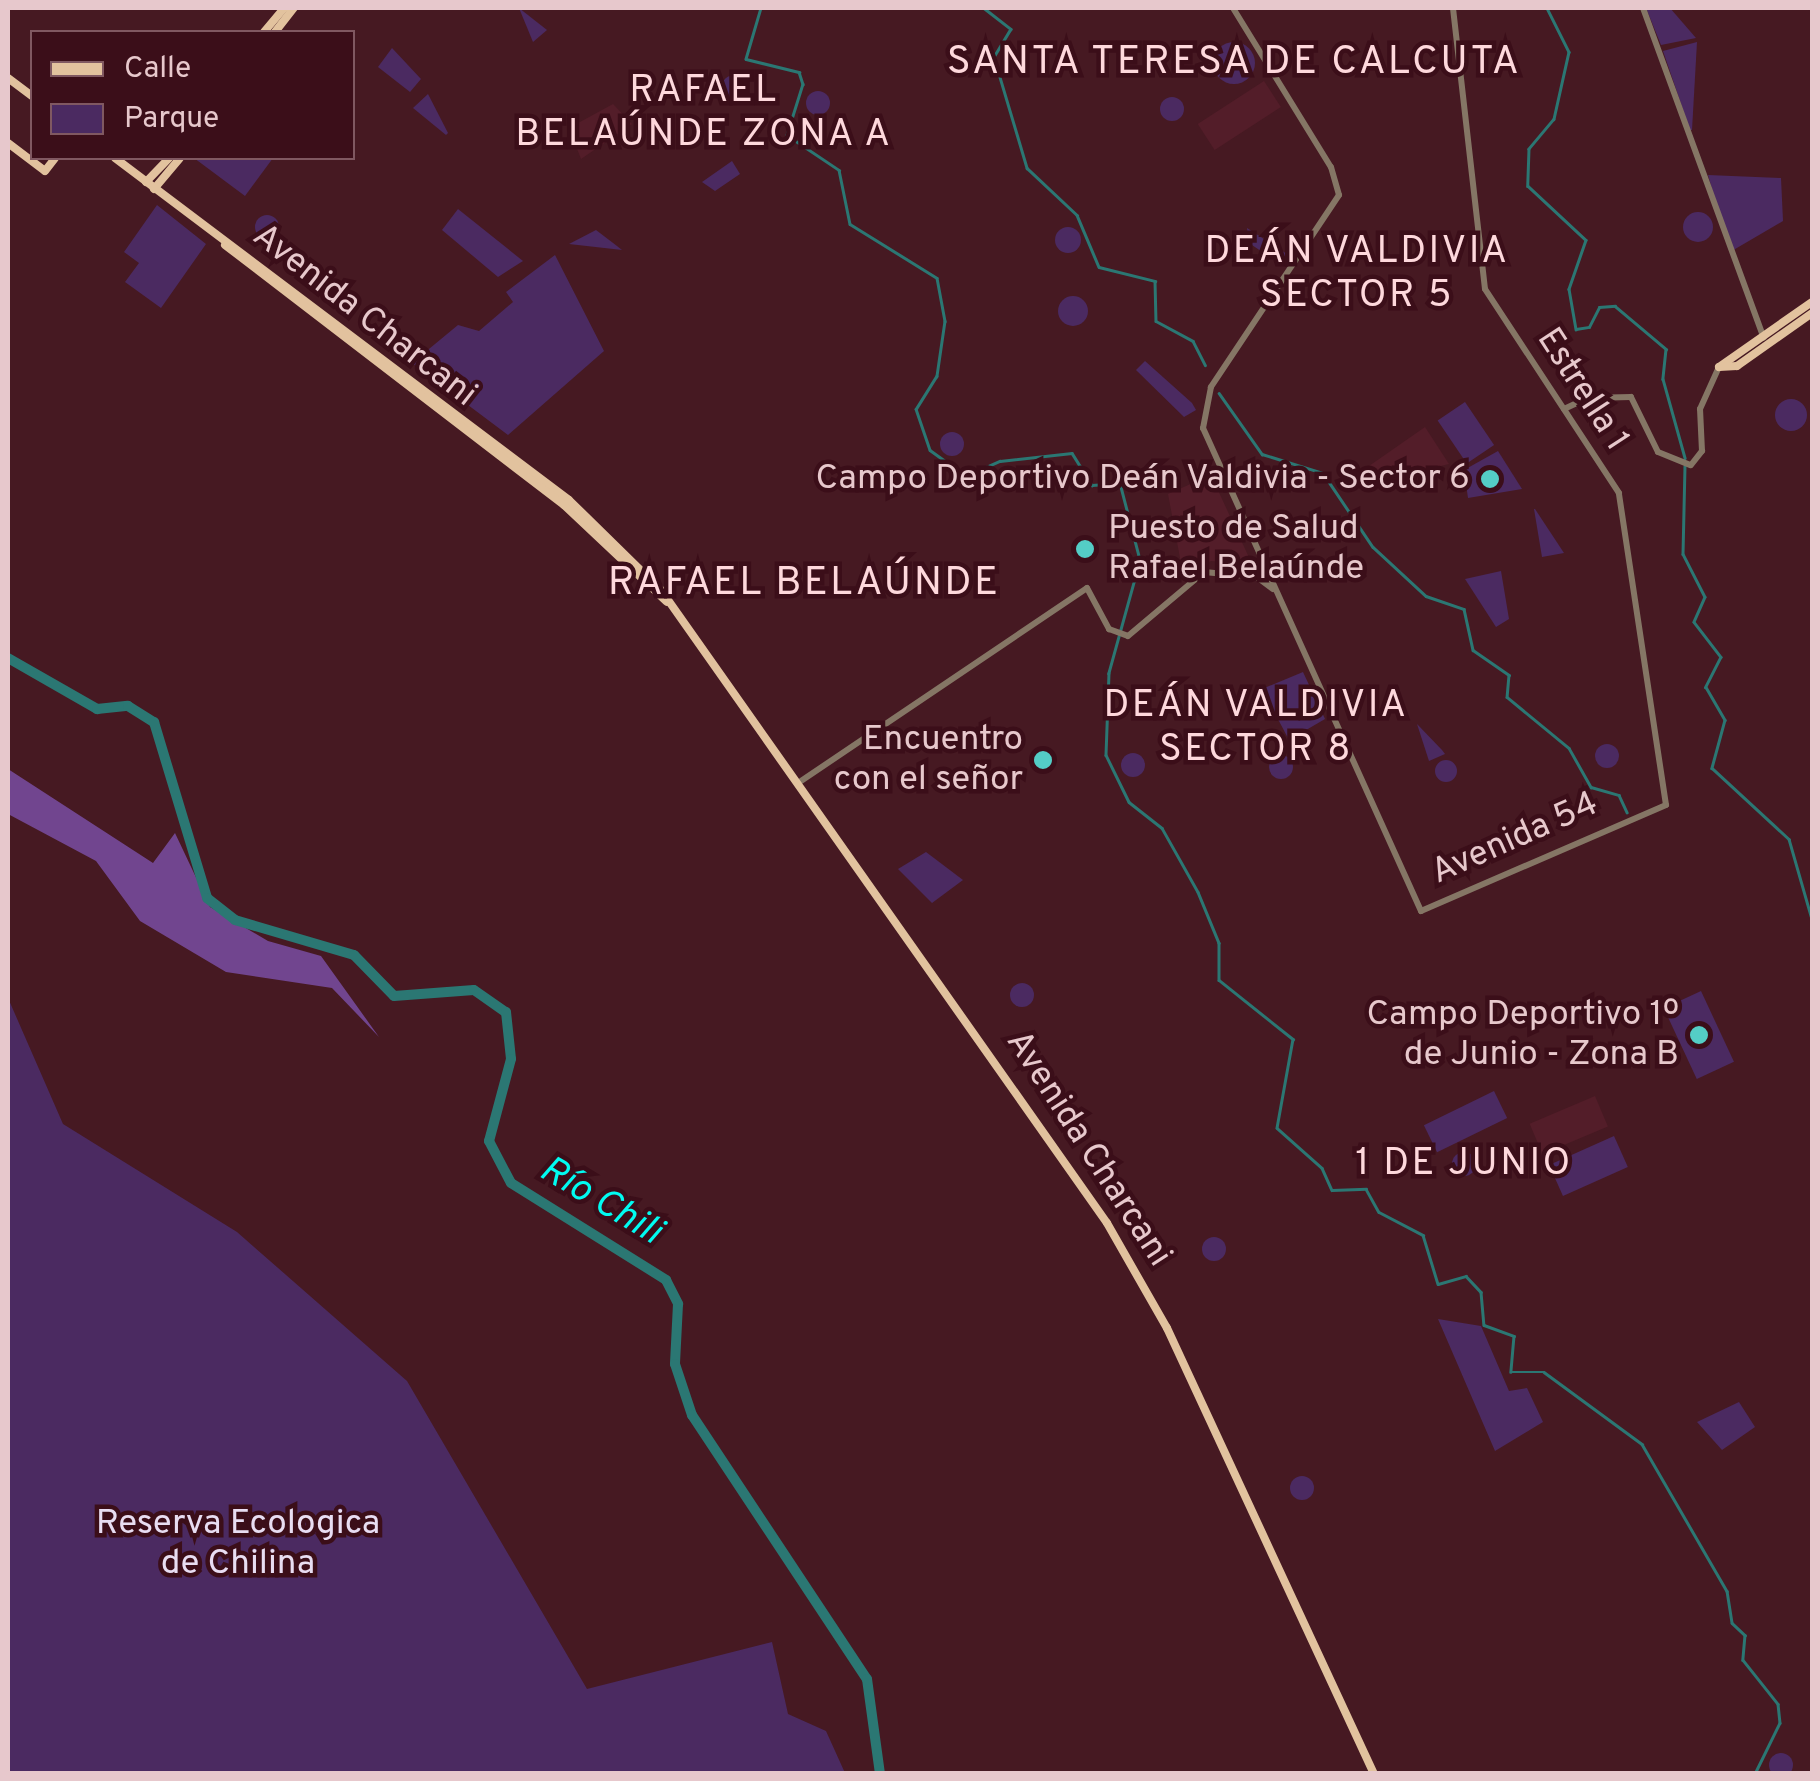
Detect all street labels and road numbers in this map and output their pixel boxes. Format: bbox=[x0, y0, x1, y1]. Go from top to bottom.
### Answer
street label: Avenida Charcani bbox=[244, 216, 484, 416]
street label: Estrella 1 bbox=[1527, 321, 1637, 459]
street label: Avenida 54 bbox=[1425, 784, 1605, 894]
street label: Avenida Charcani bbox=[996, 1023, 1180, 1275]

